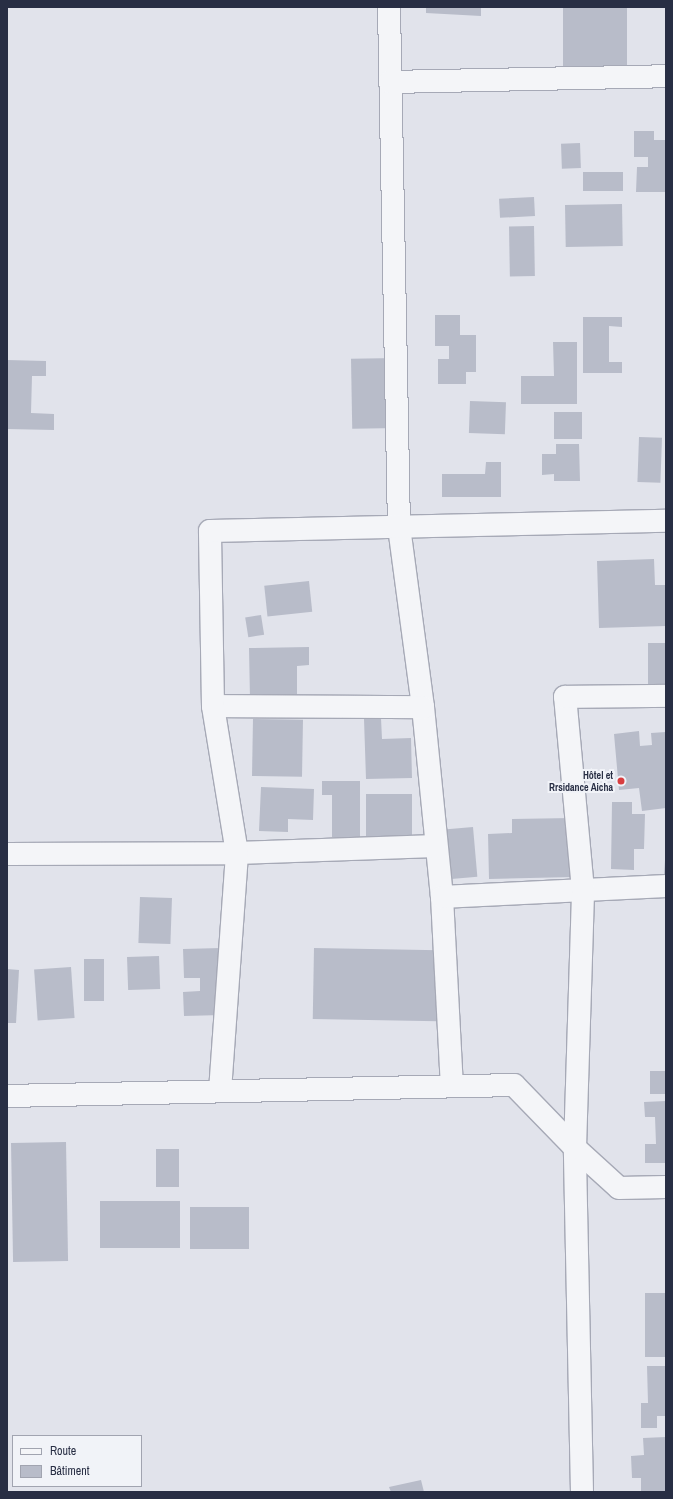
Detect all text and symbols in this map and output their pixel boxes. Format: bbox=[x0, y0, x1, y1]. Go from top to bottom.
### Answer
place label: Hôtel et Rrsidance Aicha bbox=[549, 769, 613, 792]
marker: Hôtel et Rrsidance Aicha bbox=[616, 776, 626, 786]
legend bbox=[12, 1435, 142, 1487]
text: Route bbox=[50, 1443, 76, 1459]
text: Bâtiment bbox=[50, 1463, 89, 1479]

